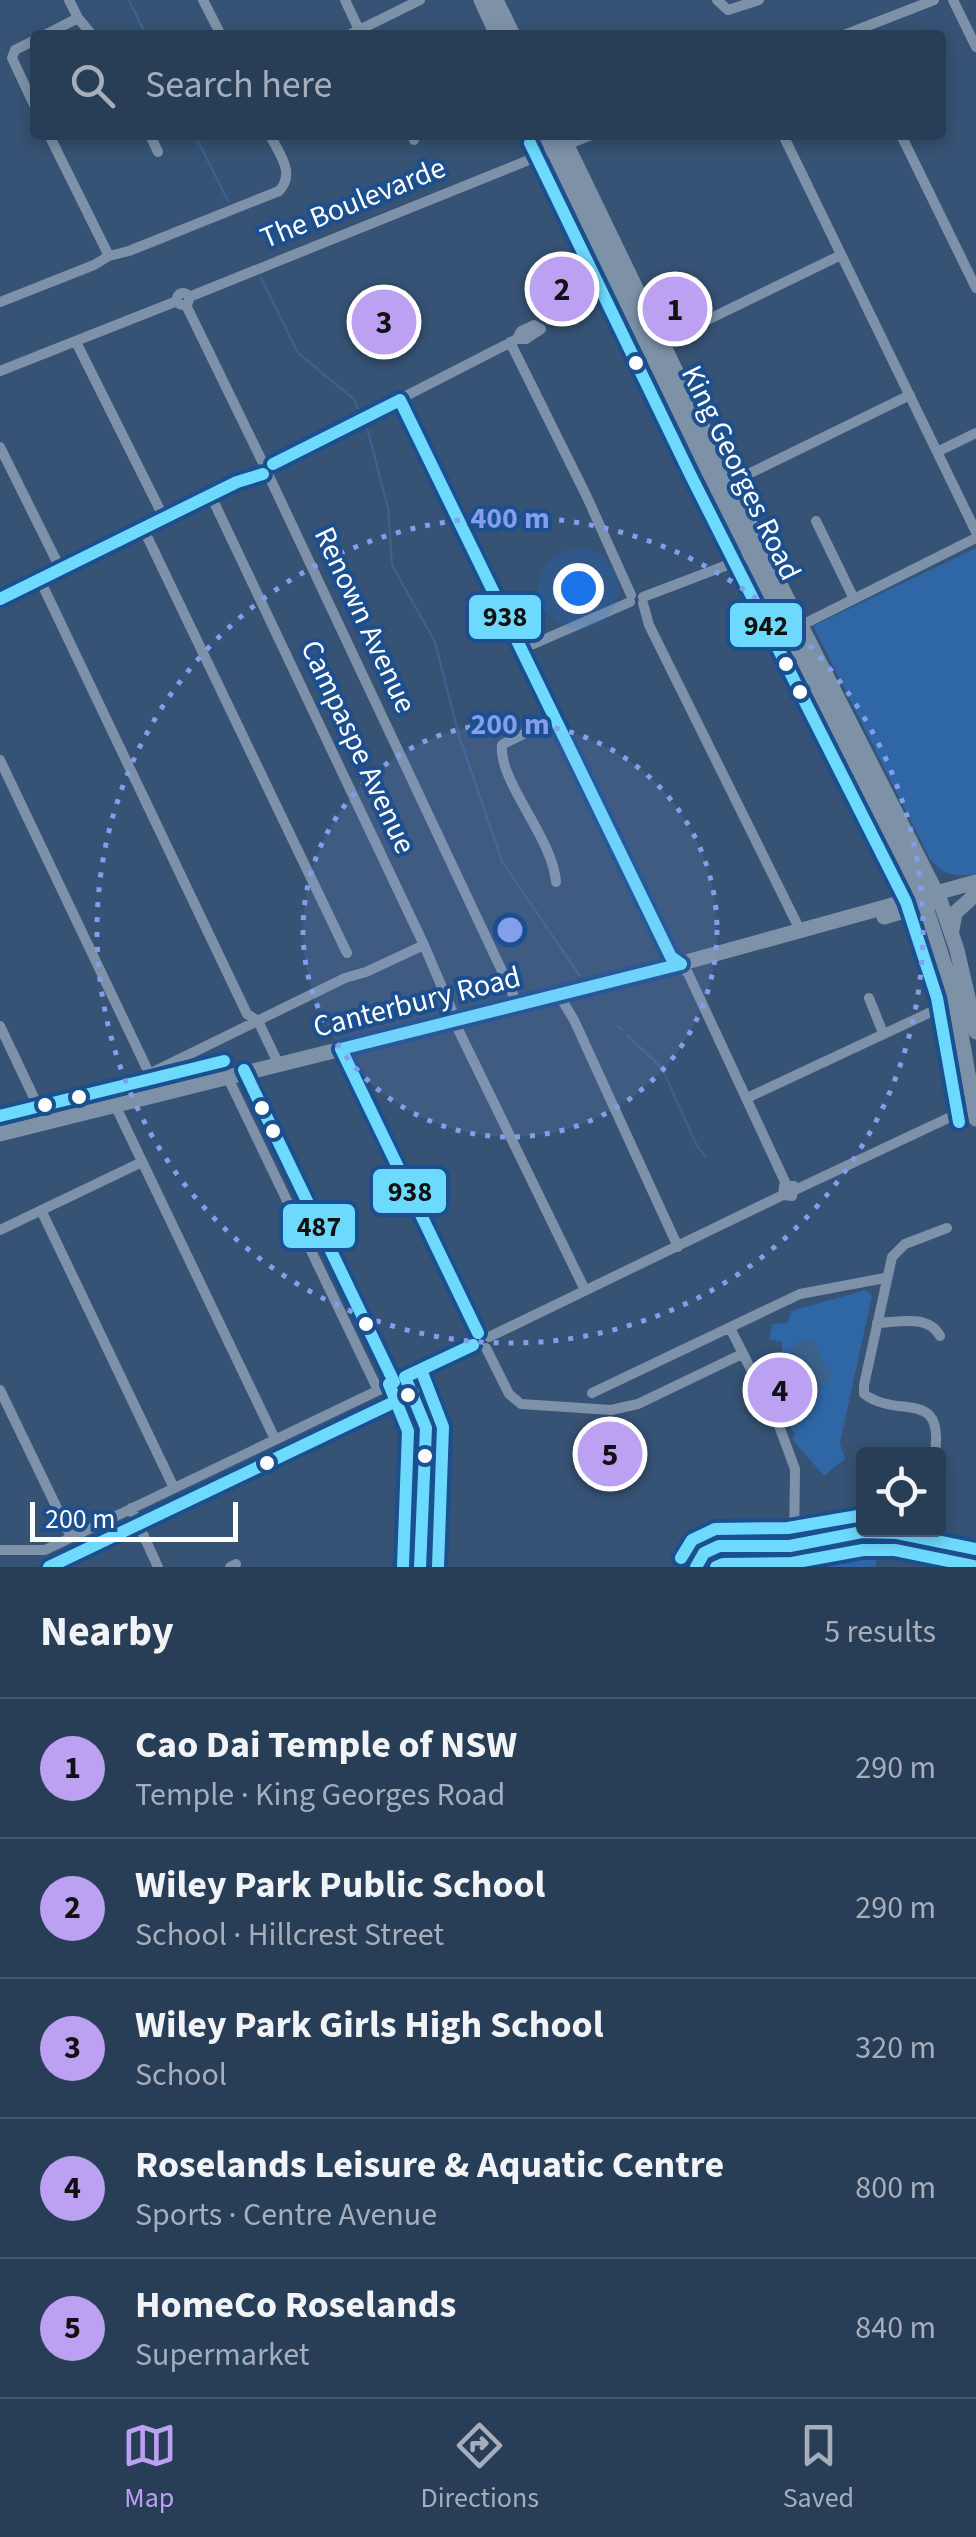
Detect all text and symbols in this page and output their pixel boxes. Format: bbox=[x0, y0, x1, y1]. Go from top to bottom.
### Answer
search box bbox=[30, 30, 946, 140]
icon: search bbox=[65, 58, 120, 113]
text: Search here bbox=[145, 58, 332, 112]
street label: The Boulevarde bbox=[254, 146, 452, 260]
pin: 2 bbox=[530, 252, 594, 326]
pin: 1 bbox=[642, 272, 708, 346]
pin: 3 bbox=[352, 284, 416, 360]
unlabelled marker bbox=[626, 353, 646, 373]
street label: King Georges Road bbox=[670, 358, 812, 588]
text: 400 m bbox=[470, 497, 550, 540]
street label: Renown Avenue bbox=[303, 520, 427, 720]
your location bbox=[553, 563, 604, 614]
line badge: 938 bbox=[467, 593, 543, 641]
text: 938 bbox=[483, 597, 527, 637]
line badge: 942 bbox=[728, 601, 804, 649]
text: 942 bbox=[744, 606, 788, 646]
street label: Campaspe Avenue bbox=[290, 633, 426, 861]
unlabelled marker bbox=[776, 654, 796, 674]
unlabelled marker bbox=[790, 682, 810, 702]
text: 200 m bbox=[470, 703, 550, 746]
centre of rings bbox=[492, 912, 528, 948]
street label: Canterbury Road bbox=[309, 955, 525, 1049]
unlabelled marker bbox=[69, 1087, 89, 1107]
unlabelled marker bbox=[35, 1095, 55, 1115]
unlabelled marker bbox=[252, 1098, 272, 1118]
unlabelled marker bbox=[263, 1121, 283, 1141]
line badge: 938 bbox=[371, 1167, 448, 1215]
text: 938 bbox=[388, 1172, 432, 1212]
line badge: 487 bbox=[281, 1202, 357, 1250]
text: 487 bbox=[297, 1207, 341, 1247]
unlabelled marker bbox=[356, 1314, 376, 1334]
pin: 4 bbox=[748, 1352, 812, 1428]
unlabelled marker bbox=[398, 1385, 418, 1405]
pin: 5 bbox=[578, 1416, 642, 1492]
unlabelled marker bbox=[415, 1446, 435, 1466]
map controls bbox=[856, 1447, 946, 1537]
button: locate bbox=[856, 1447, 946, 1537]
unlabelled marker bbox=[257, 1453, 277, 1473]
scale bar bbox=[30, 1497, 238, 1542]
text: 200 m bbox=[45, 1499, 116, 1539]
text: Nearby bbox=[40, 1602, 174, 1662]
text: 5 results bbox=[824, 1609, 936, 1655]
text: Cao Dai Temple of NSW bbox=[135, 1718, 517, 1772]
text: 1 bbox=[64, 1745, 81, 1791]
text: 290 m bbox=[855, 1745, 936, 1791]
text: Temple · King Georges Road bbox=[135, 1772, 505, 1818]
text: Wiley Park Public School bbox=[135, 1858, 545, 1912]
text: 2 bbox=[64, 1885, 81, 1931]
text: 290 m bbox=[855, 1885, 936, 1931]
text: School · Hillcrest Street bbox=[135, 1912, 444, 1958]
text: Wiley Park Girls High School bbox=[135, 1998, 604, 2052]
text: 3 bbox=[64, 2025, 81, 2071]
text: 320 m bbox=[855, 2025, 936, 2071]
text: School bbox=[135, 2052, 227, 2098]
text: Roselands Leisure & Aquatic Centre bbox=[135, 2138, 724, 2192]
text: 4 bbox=[64, 2165, 81, 2211]
text: 800 m bbox=[855, 2165, 936, 2211]
text: Sports · Centre Avenue bbox=[135, 2192, 437, 2238]
text: HomeCo Roselands bbox=[135, 2278, 456, 2332]
text: 5 bbox=[64, 2305, 81, 2351]
text: 840 m bbox=[855, 2305, 936, 2351]
text: Supermarket bbox=[135, 2332, 310, 2378]
tab: Map bbox=[122, 2418, 177, 2518]
tab: Directions bbox=[421, 2418, 539, 2518]
tab: Saved bbox=[783, 2418, 854, 2518]

